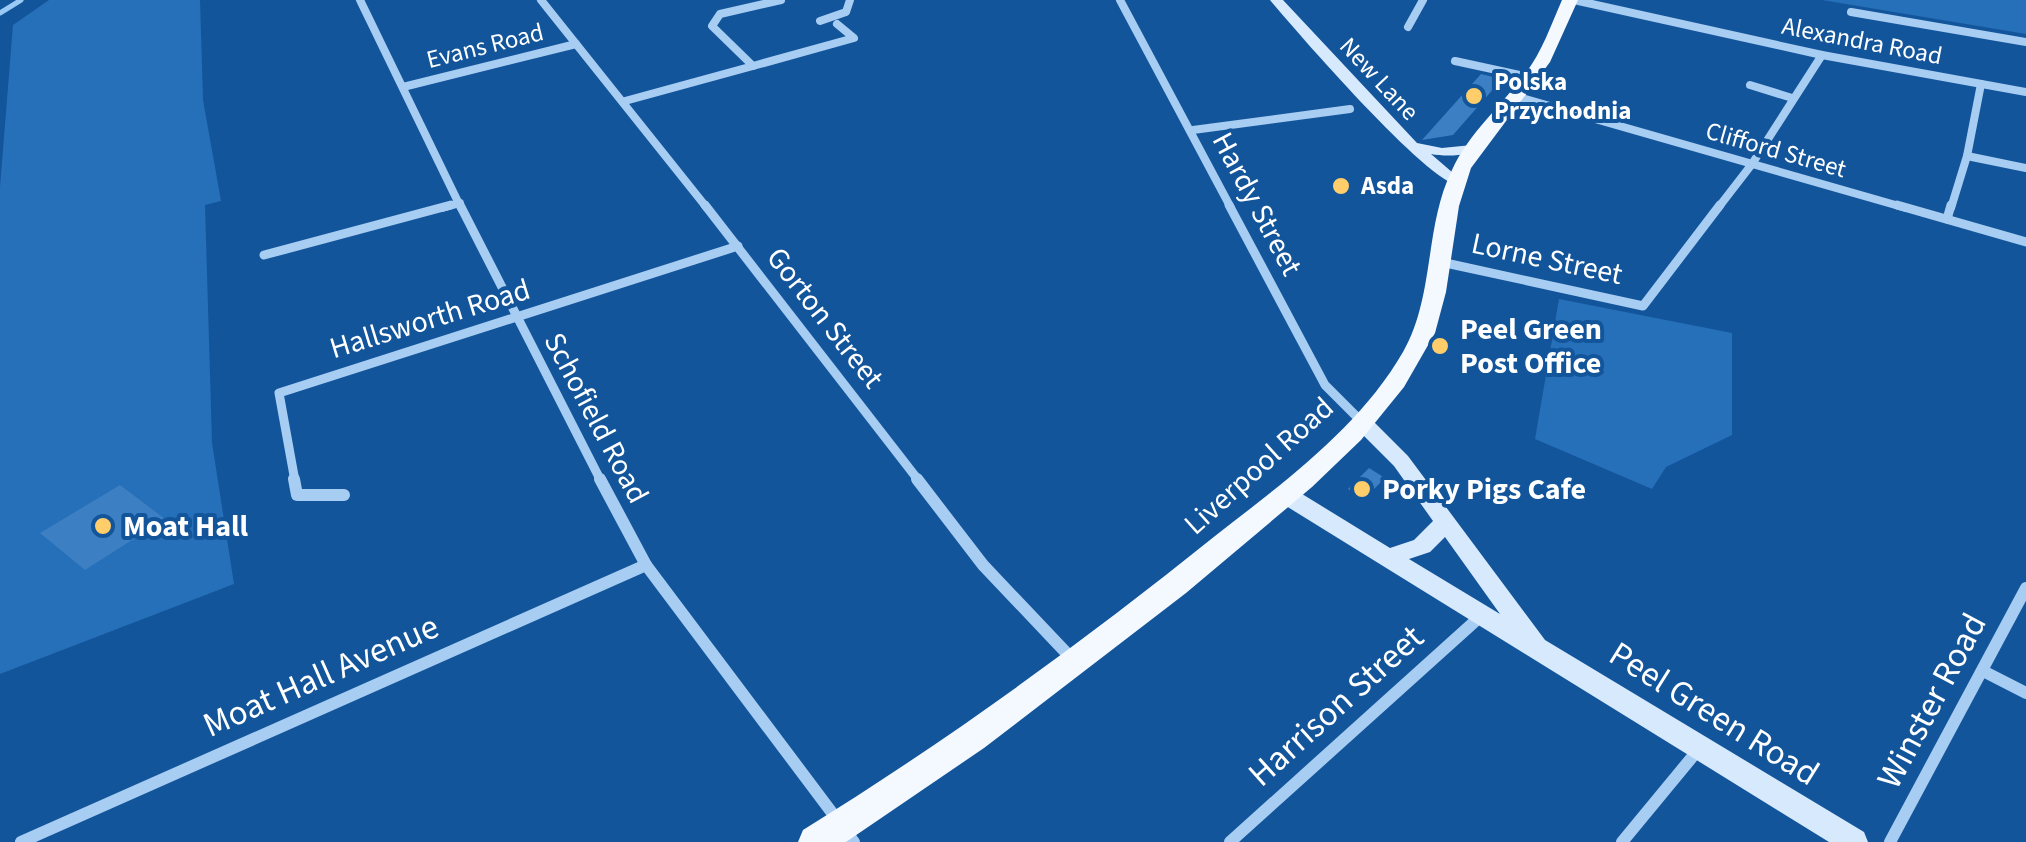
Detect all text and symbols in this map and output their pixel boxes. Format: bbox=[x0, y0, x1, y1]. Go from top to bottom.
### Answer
street label: Alexandra Road bbox=[1779, 8, 1945, 74]
street label: Evans Road bbox=[423, 14, 547, 78]
street label: New Lane bbox=[1331, 29, 1427, 129]
place label: Polska Przychodnia bbox=[1494, 64, 1631, 129]
marker: Polska Przychodnia bbox=[1463, 85, 1485, 107]
street label: Clifford Street bbox=[1702, 113, 1851, 187]
street label: Hardy Street bbox=[1201, 125, 1313, 283]
place label: Asda bbox=[1360, 168, 1414, 204]
marker: Asda bbox=[1330, 175, 1352, 197]
street label: Lorne Street bbox=[1468, 222, 1626, 296]
street label: Gorton Street bbox=[756, 238, 894, 398]
street label: Hallsworth Road bbox=[324, 268, 536, 370]
place label: Peel Green Post Office bbox=[1460, 308, 1602, 385]
street label: Schofield Road bbox=[533, 325, 659, 511]
marker: Peel Green Post Office bbox=[1429, 335, 1451, 357]
street label: Liverpool Road bbox=[1175, 387, 1343, 545]
place label: Porky Pigs Cafe bbox=[1382, 468, 1586, 511]
marker: Porky Pigs Cafe bbox=[1351, 478, 1373, 500]
place label: Moat Hall bbox=[123, 505, 249, 548]
marker: Moat Hall bbox=[92, 515, 114, 537]
street label: Moat Hall Avenue bbox=[195, 602, 447, 750]
street label: Winster Road bbox=[1865, 604, 1999, 798]
street label: Harrison Street bbox=[1237, 613, 1435, 798]
street label: Peel Green Road bbox=[1599, 629, 1829, 799]

